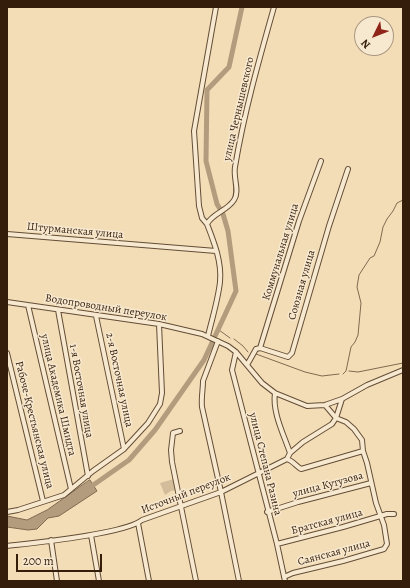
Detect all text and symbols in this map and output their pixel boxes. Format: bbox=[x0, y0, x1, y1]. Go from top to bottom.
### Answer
north arrow bbox=[354, 16, 394, 56]
text: N bbox=[357, 36, 374, 52]
street label: улица Чернышевского bbox=[221, 56, 257, 162]
street label: Коммунальная улица bbox=[260, 202, 302, 302]
street label: Штурманская улица bbox=[26, 220, 124, 242]
street label: Союзная улица bbox=[286, 249, 318, 321]
street label: Водопроводный переулок bbox=[44, 292, 168, 324]
street label: 2-я Восточная улица bbox=[103, 332, 135, 428]
street label: улица Академика Шмидта bbox=[38, 333, 78, 457]
street label: 1-я Восточная улица bbox=[66, 343, 96, 439]
street label: Рабоче-Крестьянская улица bbox=[12, 360, 56, 490]
street label: улица Степана Разина bbox=[246, 411, 284, 517]
street label: улица Кутузова bbox=[291, 469, 365, 501]
street label: Источный переулок bbox=[139, 471, 233, 517]
street label: Братская улица bbox=[290, 506, 364, 538]
street label: Саянская улица bbox=[296, 537, 372, 569]
scale bar bbox=[18, 546, 104, 572]
text: 200 m bbox=[23, 553, 54, 569]

